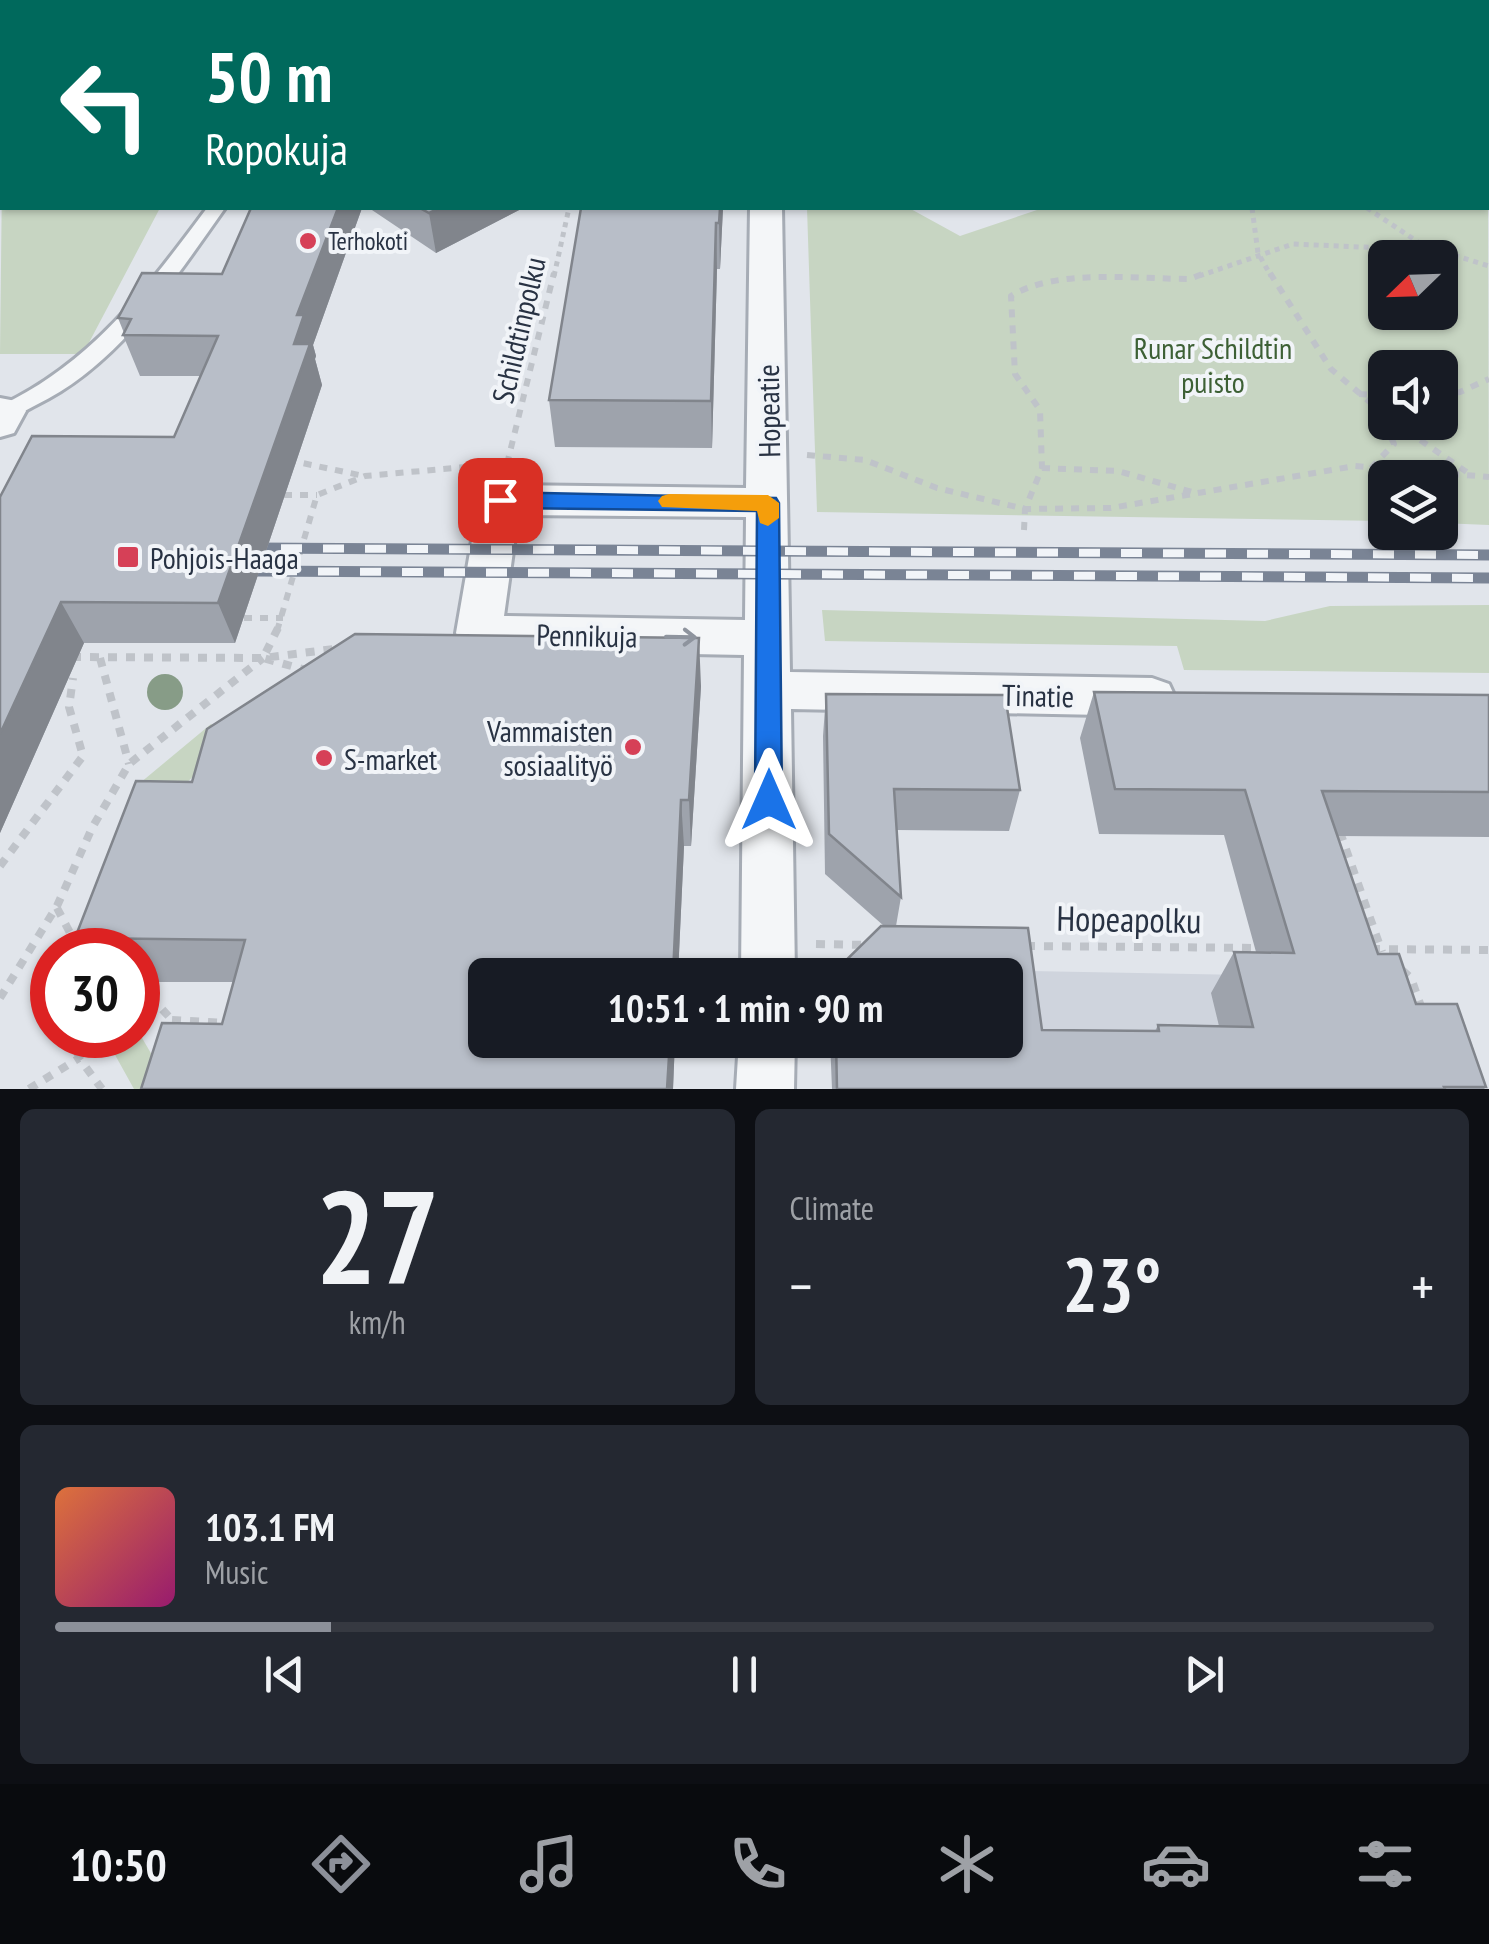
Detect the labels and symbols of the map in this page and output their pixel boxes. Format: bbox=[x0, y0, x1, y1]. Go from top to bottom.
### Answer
place label: Terhokoti bbox=[328, 225, 408, 257]
marker: Terhokoti bbox=[297, 230, 319, 252]
north arrow bbox=[1368, 240, 1458, 330]
street label: Schildtinpolku bbox=[482, 253, 554, 407]
park label: Runar Schildtin puisto bbox=[1134, 328, 1292, 401]
street label: Hopeatie bbox=[748, 364, 788, 458]
pin bbox=[458, 458, 543, 543]
place label: Pohjois-Haaga bbox=[150, 538, 299, 577]
marker: Pohjois-Haaga bbox=[115, 544, 141, 570]
street label: Pennikuja bbox=[536, 615, 638, 655]
one-way arrow bbox=[665, 627, 697, 646]
street label: Tinatie bbox=[1002, 675, 1074, 715]
place label: Vammaisten sosiaalityö bbox=[486, 711, 613, 784]
marker: Vammaisten sosiaalityö bbox=[622, 736, 644, 758]
place label: S-market bbox=[344, 739, 438, 778]
marker: S-market bbox=[313, 747, 335, 769]
position arrow bbox=[717, 748, 821, 852]
street label: Hopeapolku bbox=[1056, 895, 1202, 943]
speed limit sign: 30 bbox=[30, 928, 160, 1058]

